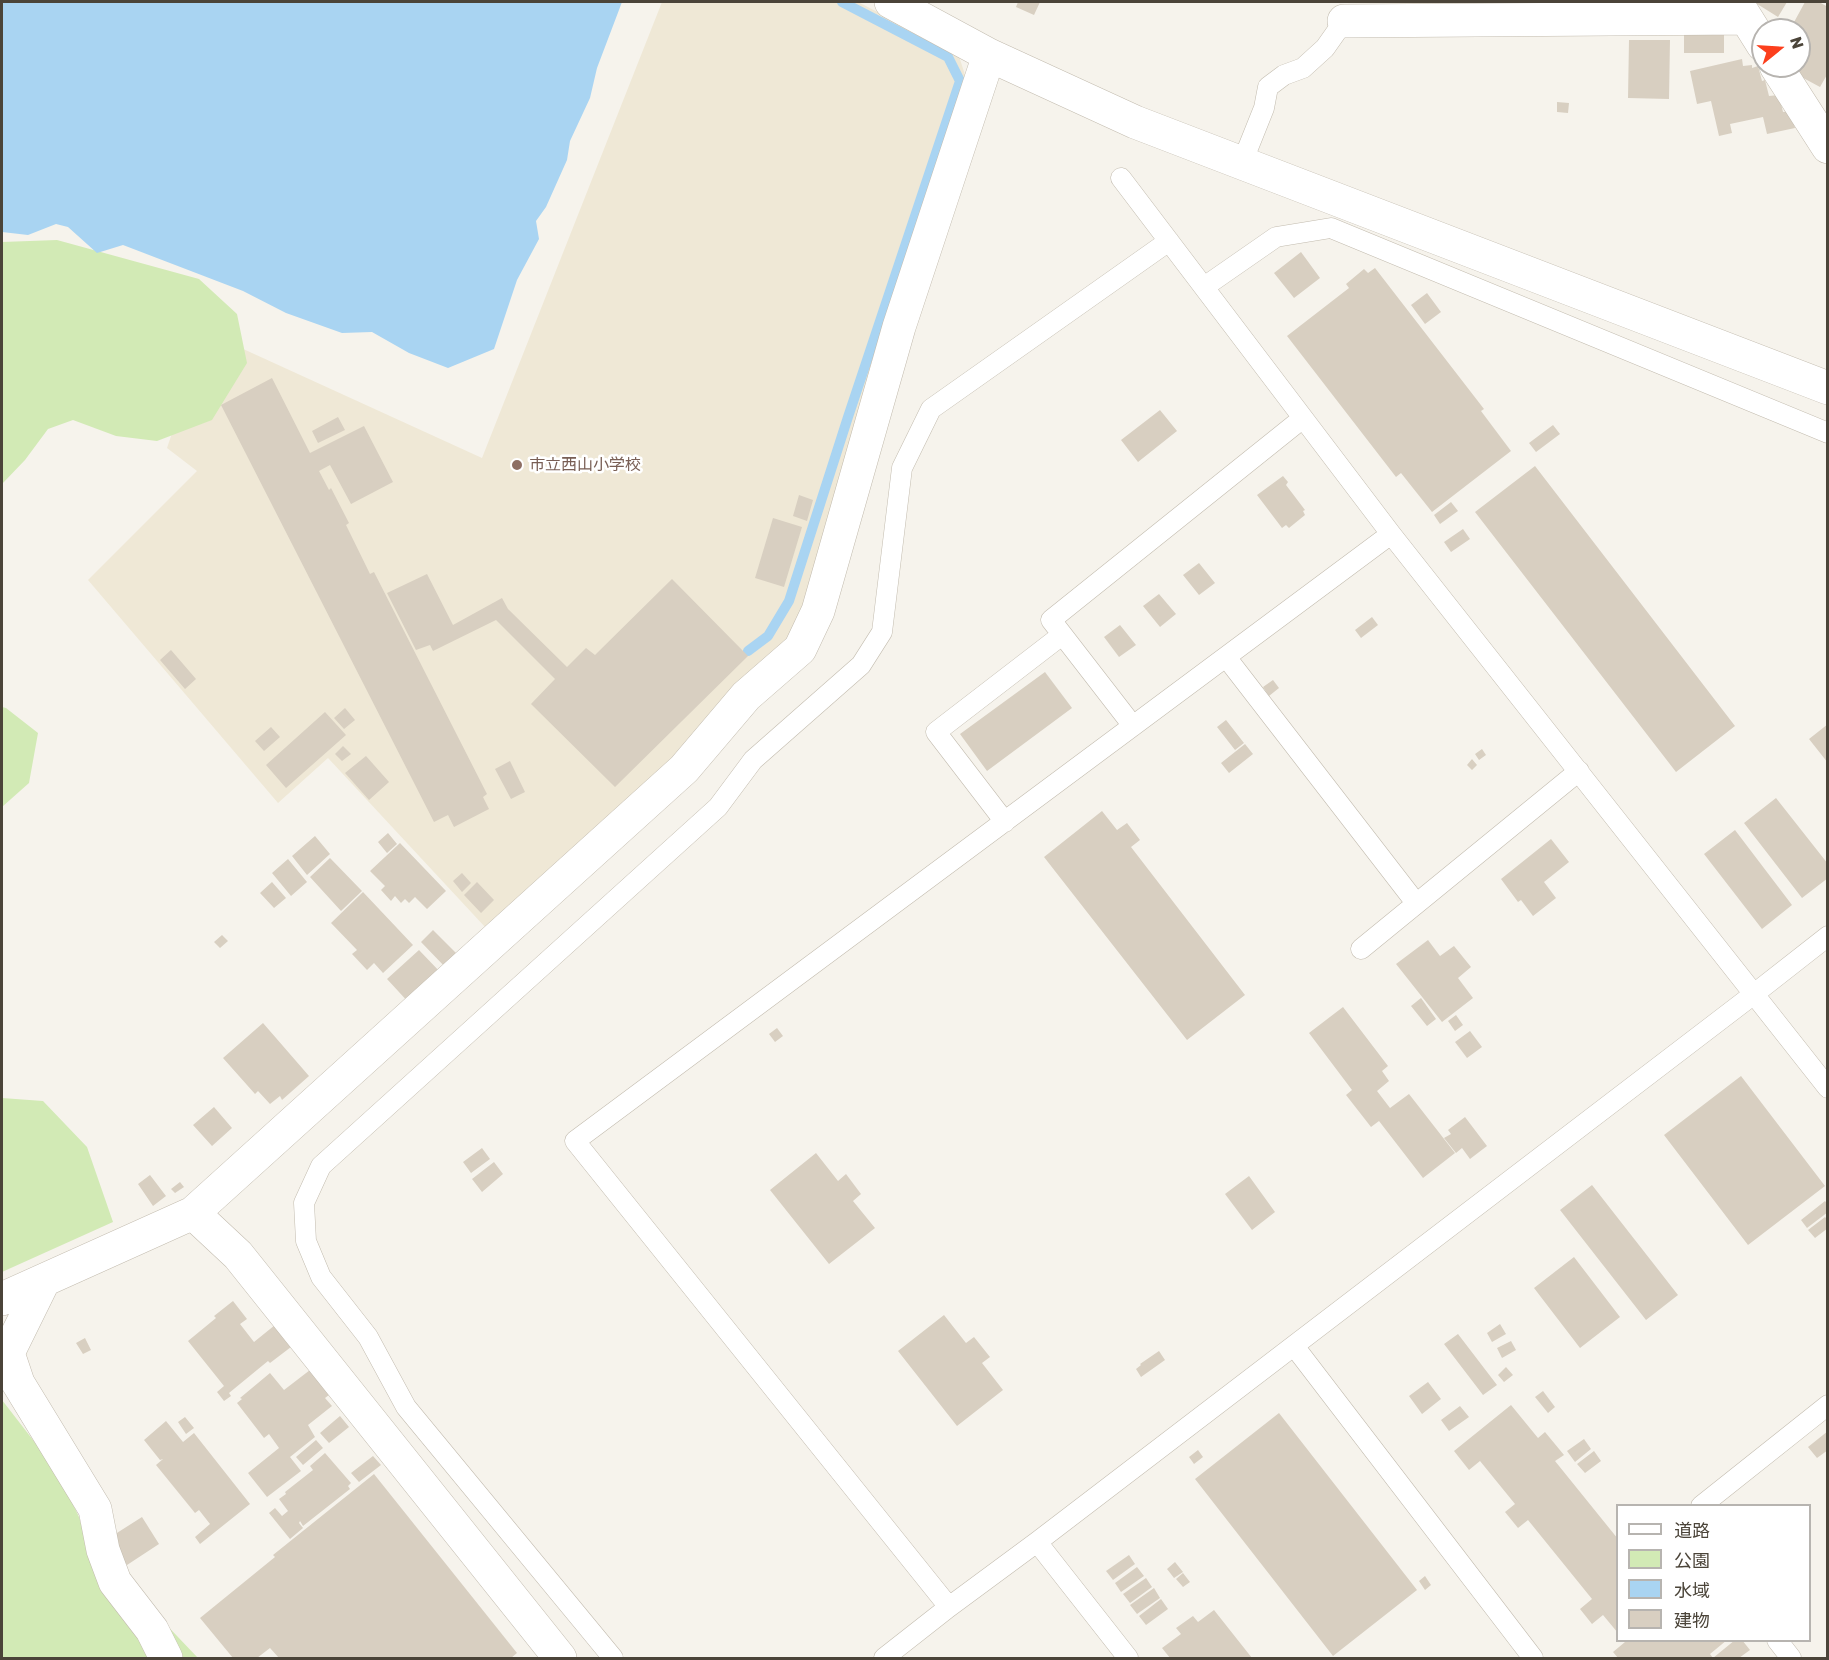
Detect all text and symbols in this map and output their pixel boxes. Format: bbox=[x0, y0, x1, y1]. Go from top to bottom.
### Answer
north arrow bbox=[1751, 18, 1811, 78]
text: N bbox=[1786, 34, 1808, 51]
place label: 市立西山小学校 bbox=[529, 455, 641, 475]
marker: 市立西山小学校 bbox=[510, 458, 524, 472]
legend bbox=[1616, 1504, 1811, 1642]
text: 道路 bbox=[1674, 1520, 1710, 1542]
text: 公園 bbox=[1674, 1550, 1710, 1572]
text: 水域 bbox=[1674, 1580, 1710, 1602]
text: 建物 bbox=[1674, 1610, 1710, 1632]

